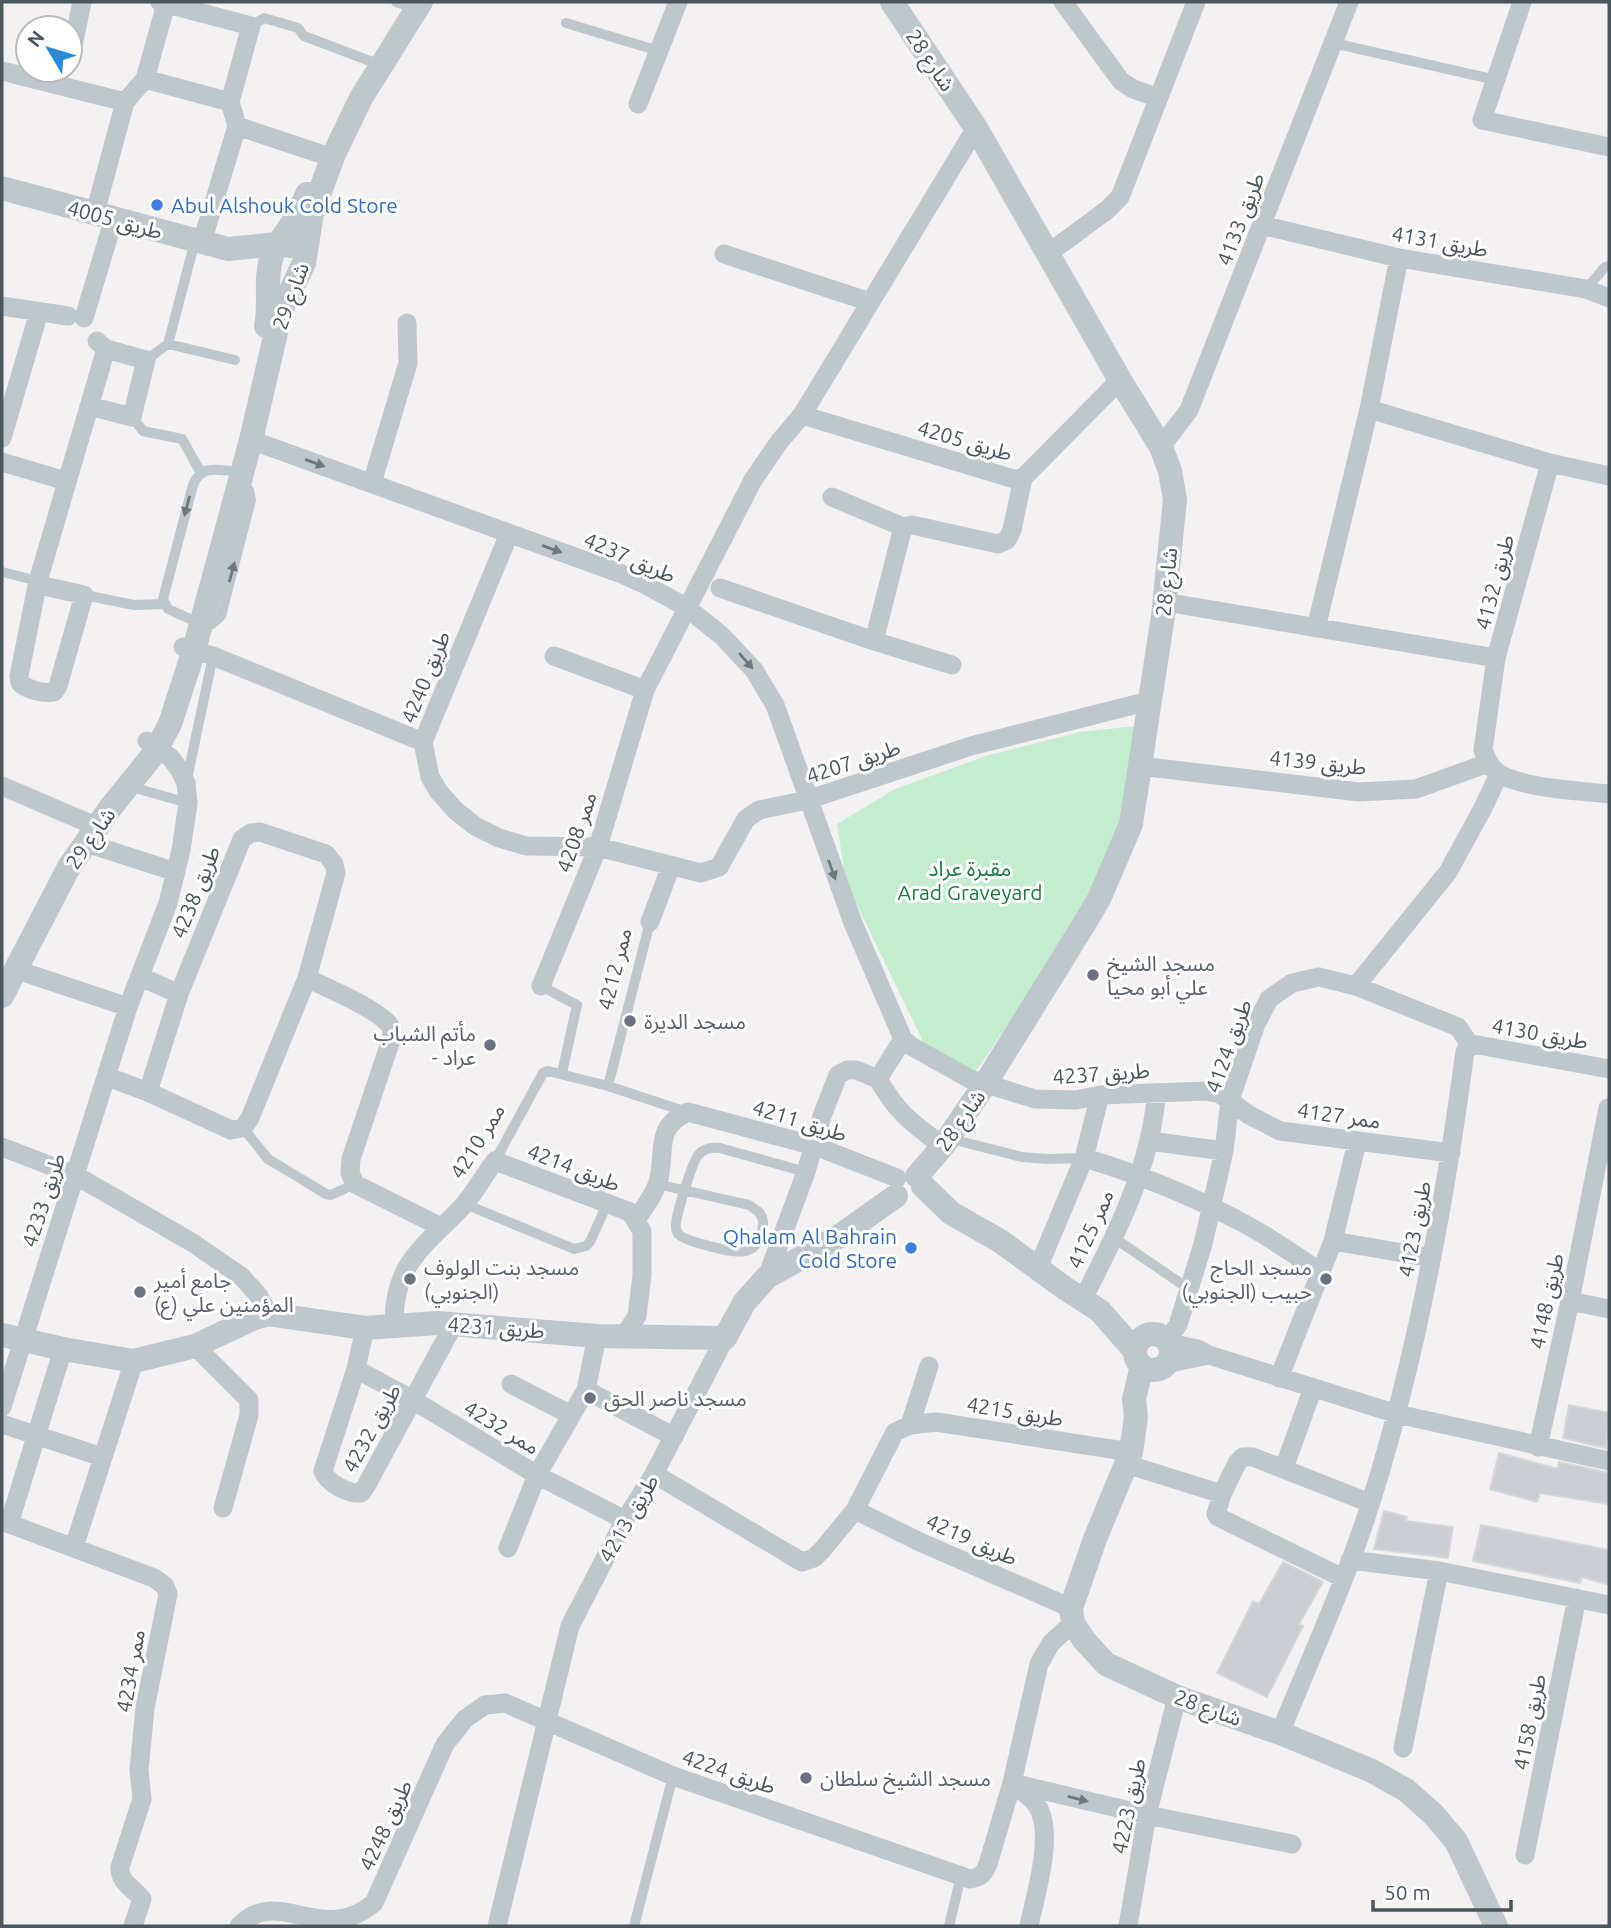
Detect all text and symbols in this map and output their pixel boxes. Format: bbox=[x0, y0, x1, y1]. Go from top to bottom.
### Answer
north arrow bbox=[14, 14, 84, 84]
street label: شارع 28 bbox=[898, 25, 960, 98]
text: N bbox=[23, 26, 49, 51]
street label: طريق 4133 bbox=[1211, 169, 1271, 269]
place label: Abul Alshouk Cold Store bbox=[171, 193, 398, 217]
street label: طريق 4005 bbox=[64, 195, 165, 245]
marker: Abul Alshouk Cold Store bbox=[149, 197, 165, 213]
street label: طريق 4131 bbox=[1390, 221, 1490, 263]
street label: شارع 29 bbox=[267, 259, 317, 334]
street label: طريق 4205 bbox=[914, 415, 1015, 467]
one-way arrow bbox=[305, 457, 326, 468]
one-way arrow bbox=[182, 496, 192, 517]
street label: طريق 4237 bbox=[580, 527, 679, 589]
street label: طريق 4132 bbox=[1470, 532, 1520, 633]
one-way arrow bbox=[541, 544, 562, 555]
street label: شارع 28 bbox=[1150, 546, 1186, 618]
one-way arrow bbox=[227, 561, 238, 583]
street label: طريق 4240 bbox=[396, 627, 456, 727]
one-way arrow bbox=[738, 652, 754, 670]
street label: طريق 4207 bbox=[803, 735, 904, 789]
street label: طريق 4139 bbox=[1268, 745, 1368, 781]
street label: ممر 4208 bbox=[551, 789, 602, 876]
street label: شارع 29 bbox=[60, 803, 123, 876]
street label: طريق 4238 bbox=[166, 842, 226, 942]
park label: مقبرة عراد Arad Graveyard bbox=[897, 856, 1043, 904]
one-way arrow bbox=[827, 860, 838, 881]
street label: ممر 4212 bbox=[592, 925, 637, 1013]
place label: مسجد الشيخ علي أبو محيا bbox=[1107, 951, 1215, 1004]
marker: مسجد الشيخ علي أبو محيا bbox=[1085, 967, 1101, 983]
street label: طريق 4124 bbox=[1200, 996, 1258, 1097]
place label: مسجد الديرة bbox=[644, 1009, 746, 1034]
marker: مسجد الديرة bbox=[622, 1013, 638, 1029]
street label: طريق 4130 bbox=[1490, 1013, 1590, 1055]
place label: مأتم الشباب - عراد bbox=[374, 1021, 476, 1070]
marker: مأتم الشباب - عراد bbox=[482, 1037, 498, 1053]
street label: طريق 4237 bbox=[1052, 1058, 1151, 1090]
street label: شارع 28 bbox=[930, 1085, 993, 1158]
street label: طريق 4211 bbox=[749, 1094, 850, 1148]
street label: ممر 4127 bbox=[1296, 1097, 1382, 1134]
street label: ممر 4210 bbox=[445, 1099, 510, 1183]
street label: طريق 4214 bbox=[524, 1138, 624, 1198]
street label: طريق 4233 bbox=[17, 1150, 71, 1251]
street label: طريق 4123 bbox=[1393, 1179, 1437, 1279]
street label: ممر 4125 bbox=[1062, 1186, 1119, 1273]
place label: Qhalam Al Bahrain Cold Store bbox=[723, 1224, 897, 1272]
marker: Qhalam Al Bahrain Cold Store bbox=[903, 1240, 919, 1256]
street label: طريق 4148 bbox=[1524, 1251, 1570, 1352]
place label: مسجد بنت الولوف (الجنوبي) bbox=[424, 1255, 579, 1308]
place label: مسجد الحاج حبيب (الجنوبي) bbox=[1182, 1255, 1312, 1308]
place label: جامع أمير المؤمنين علي (ع) bbox=[153, 1268, 294, 1321]
marker: مسجد بنت الولوف (الجنوبي) bbox=[402, 1271, 418, 1287]
marker: مسجد الحاج حبيب (الجنوبي) bbox=[1318, 1271, 1334, 1287]
marker: جامع أمير المؤمنين علي (ع) bbox=[132, 1284, 148, 1300]
street label: طريق 4231 bbox=[446, 1312, 545, 1344]
street label: طريق 4232 bbox=[337, 1380, 407, 1477]
place label: مسجد ناصر الحق bbox=[604, 1386, 747, 1412]
marker: مسجد ناصر الحق bbox=[582, 1390, 598, 1406]
street label: طريق 4215 bbox=[965, 1392, 1065, 1432]
street label: ممر 4232 bbox=[459, 1395, 544, 1460]
street label: طريق 4213 bbox=[593, 1470, 664, 1567]
street label: طريق 4219 bbox=[922, 1508, 1021, 1572]
street label: ممر 4234 bbox=[111, 1628, 150, 1714]
street label: طريق 4158 bbox=[1508, 1672, 1552, 1772]
street label: شارع 28 bbox=[1170, 1684, 1245, 1734]
street label: طريق 4224 bbox=[678, 1744, 779, 1800]
street label: طريق 4223 bbox=[1106, 1756, 1152, 1857]
place label: مسجد الشيخ سلطان bbox=[820, 1766, 991, 1794]
marker: مسجد الشيخ سلطان bbox=[798, 1770, 814, 1786]
street label: طريق 4248 bbox=[354, 1776, 418, 1875]
one-way arrow bbox=[1068, 1794, 1090, 1805]
scale bar bbox=[1373, 1868, 1511, 1912]
text: 50 m bbox=[1384, 1880, 1431, 1904]

